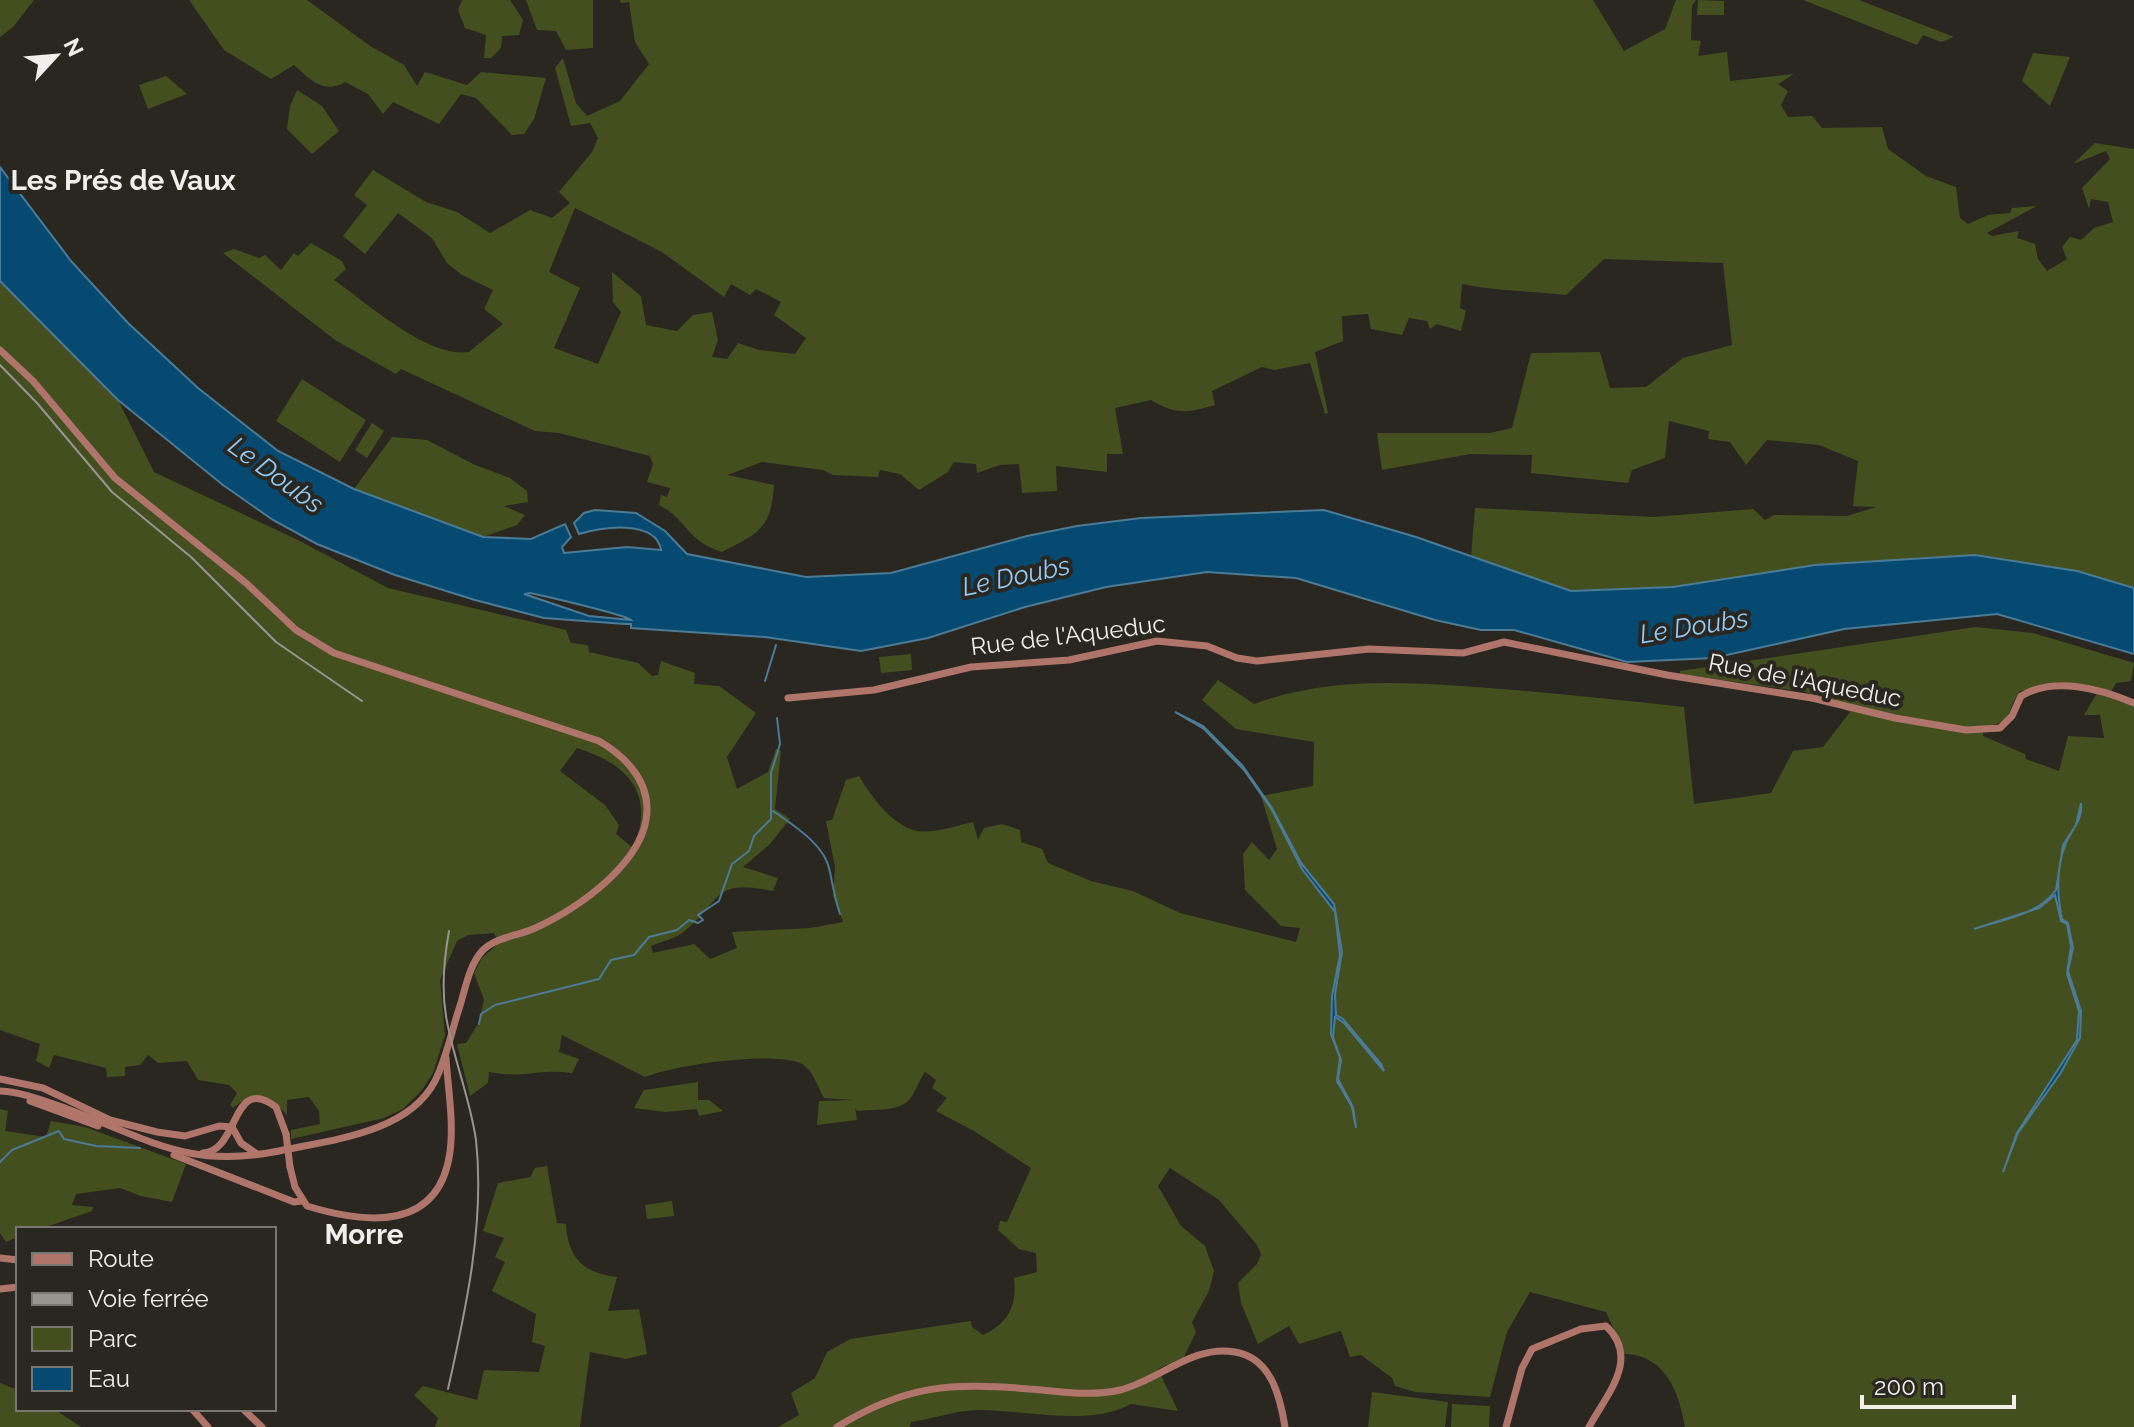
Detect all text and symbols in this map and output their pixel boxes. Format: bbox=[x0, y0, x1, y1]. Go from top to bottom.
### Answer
north arrow bbox=[16, 16, 96, 96]
text: N bbox=[59, 34, 89, 60]
district label: Les Prés de Vaux bbox=[10, 164, 236, 197]
water label: Le Doubs bbox=[223, 431, 329, 519]
water label: Le Doubs bbox=[959, 550, 1073, 602]
water label: Le Doubs bbox=[1638, 603, 1750, 649]
street label: Rue de l'Aqueduc bbox=[969, 609, 1167, 661]
street label: Rue de l'Aqueduc bbox=[1706, 647, 1904, 713]
district label: Morre bbox=[324, 1218, 404, 1251]
legend bbox=[16, 1227, 276, 1411]
text: Route bbox=[88, 1244, 154, 1273]
text: Voie ferrée bbox=[88, 1284, 209, 1313]
text: Parc bbox=[88, 1324, 137, 1353]
scale bar bbox=[1862, 1359, 2014, 1409]
text: Eau bbox=[88, 1364, 130, 1393]
text: 200 m bbox=[1874, 1372, 1944, 1401]

